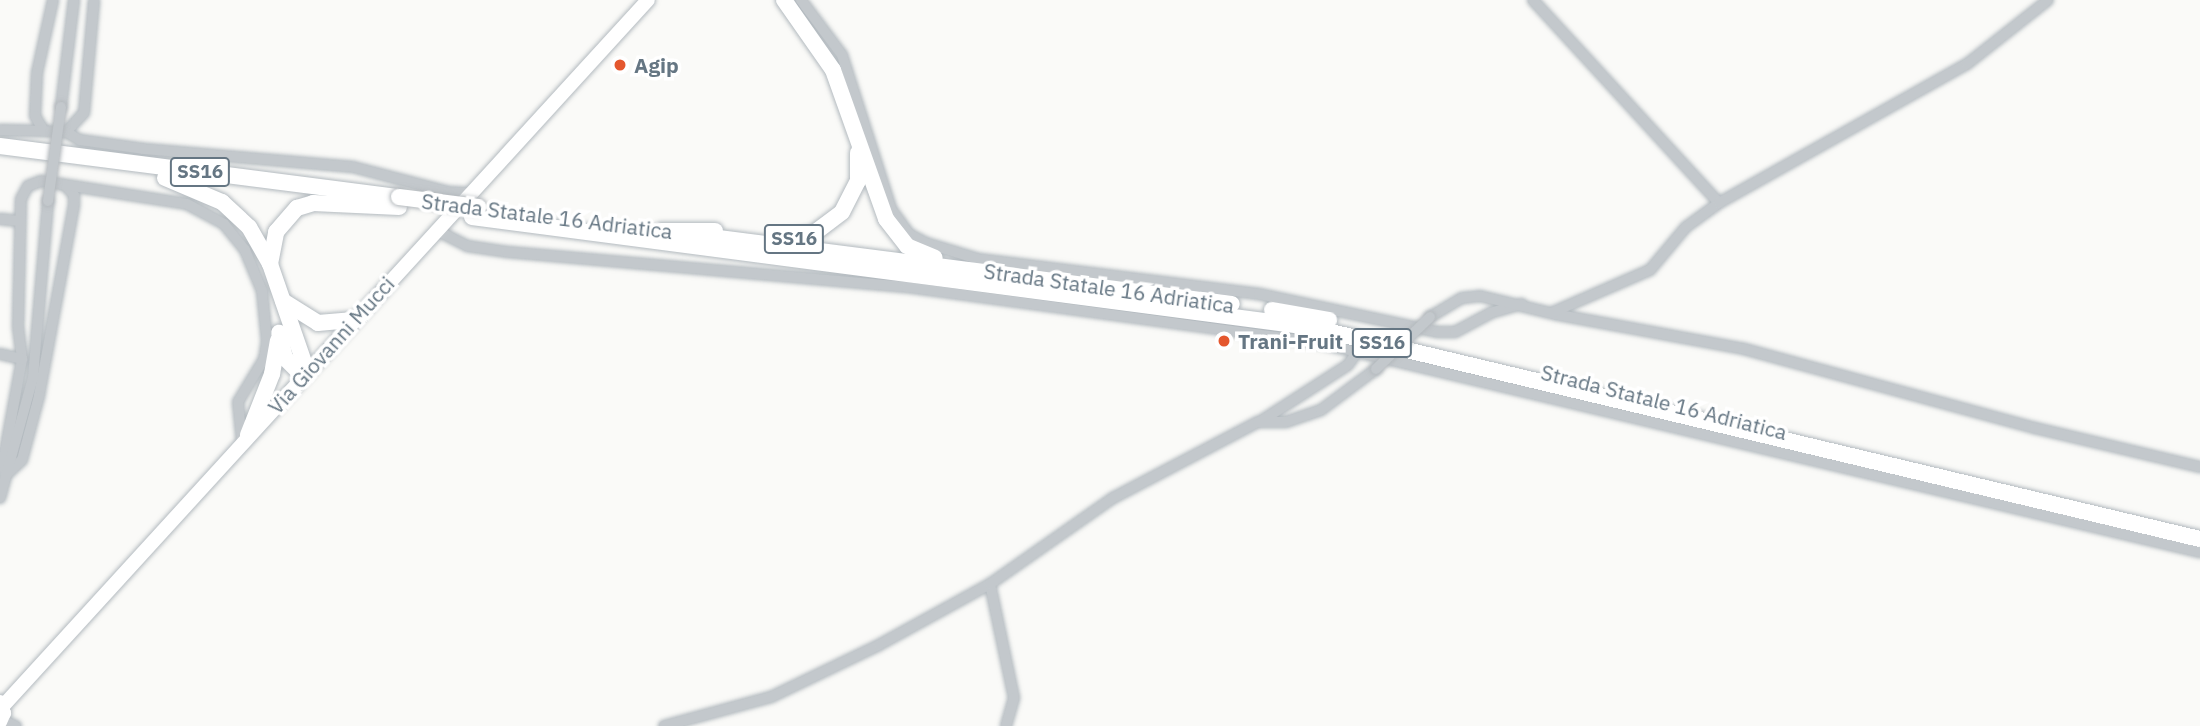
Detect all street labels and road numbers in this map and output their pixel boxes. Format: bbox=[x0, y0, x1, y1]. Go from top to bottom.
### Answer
road number: SS16 bbox=[168, 156, 232, 188]
street label: Strada Statale 16 Adriatica bbox=[420, 188, 674, 244]
road number: SS16 bbox=[762, 224, 826, 255]
street label: Strada Statale 16 Adriatica bbox=[982, 258, 1236, 318]
street label: Via Giovanni Mucci bbox=[263, 271, 399, 419]
road number: SS16 bbox=[1350, 328, 1414, 358]
street label: Strada Statale 16 Adriatica bbox=[1538, 359, 1790, 445]

